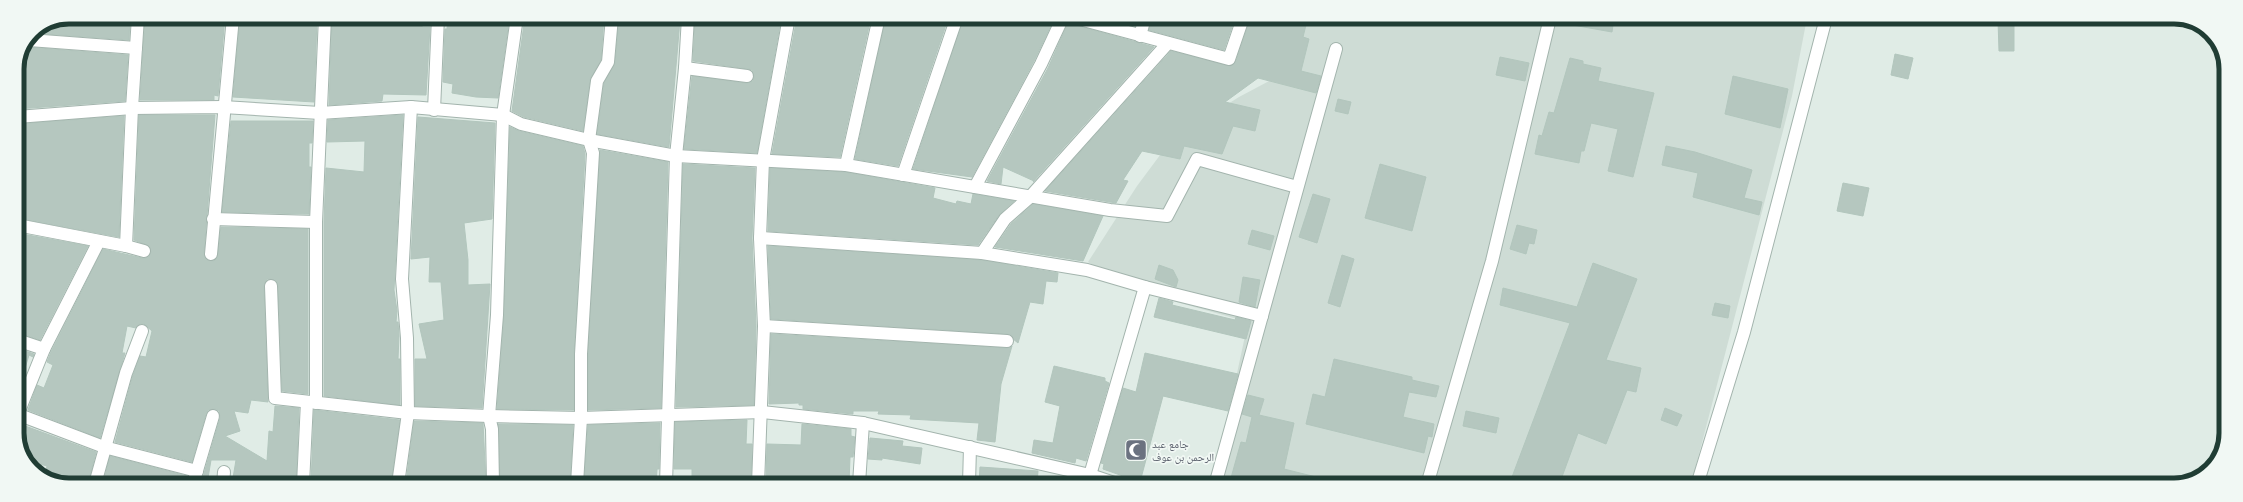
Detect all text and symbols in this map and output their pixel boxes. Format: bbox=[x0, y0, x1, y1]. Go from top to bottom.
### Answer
mosque icon: جامع عبد الرحمن بن عوف bbox=[1123, 437, 1149, 463]
place label: جامع عبد الرحمن بن عوف bbox=[1152, 438, 1214, 464]

